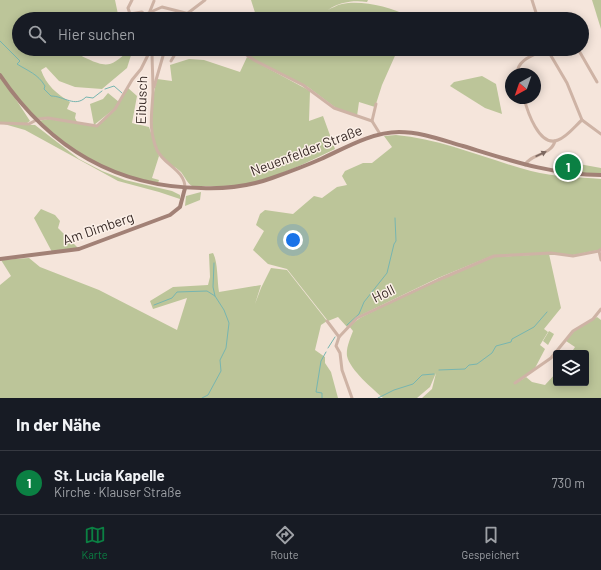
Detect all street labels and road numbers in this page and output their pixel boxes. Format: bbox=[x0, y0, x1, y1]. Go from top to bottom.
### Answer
street label: Eibusch bbox=[132, 75, 150, 125]
street label: Neuenfelder Straße bbox=[248, 121, 364, 179]
street label: Am Dimberg bbox=[60, 208, 136, 248]
street label: Holl bbox=[369, 280, 397, 306]

